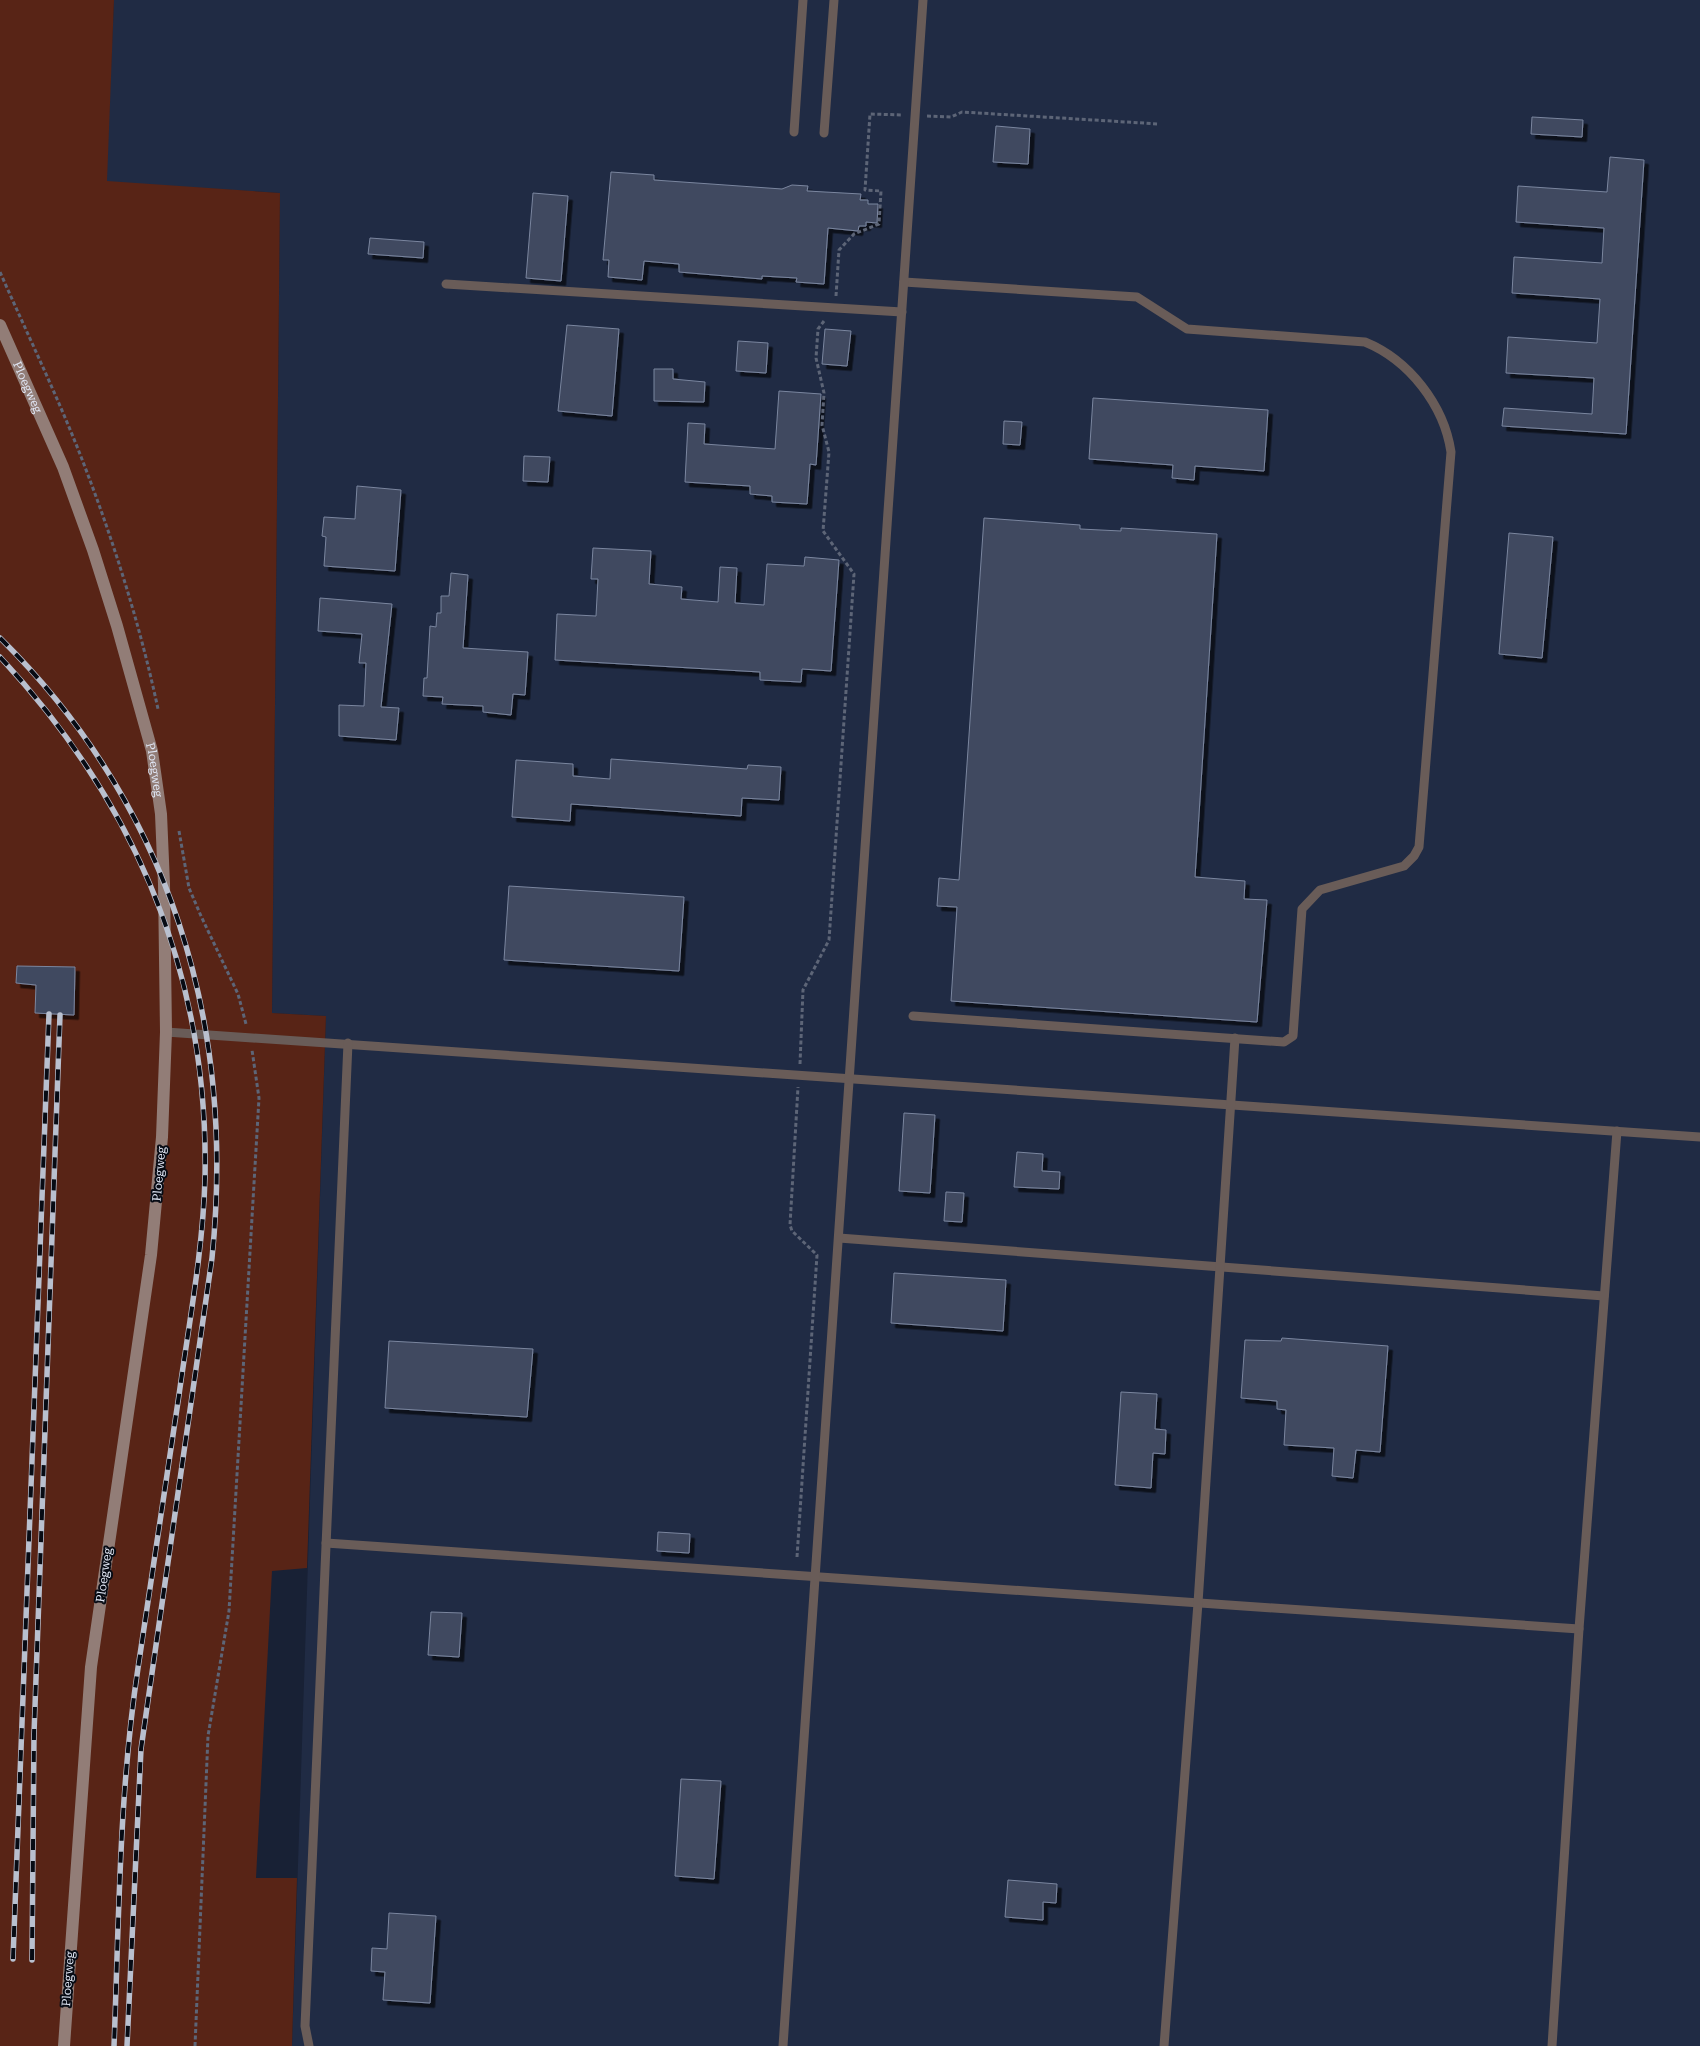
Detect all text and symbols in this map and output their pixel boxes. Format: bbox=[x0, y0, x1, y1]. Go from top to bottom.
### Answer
street label: Ploegweg bbox=[10, 359, 45, 415]
street label: Ploegweg bbox=[143, 741, 166, 798]
street label: Ploegweg bbox=[150, 1146, 168, 1202]
street label: Ploegweg bbox=[93, 1547, 115, 1603]
street label: Ploegweg bbox=[59, 1951, 77, 2007]

